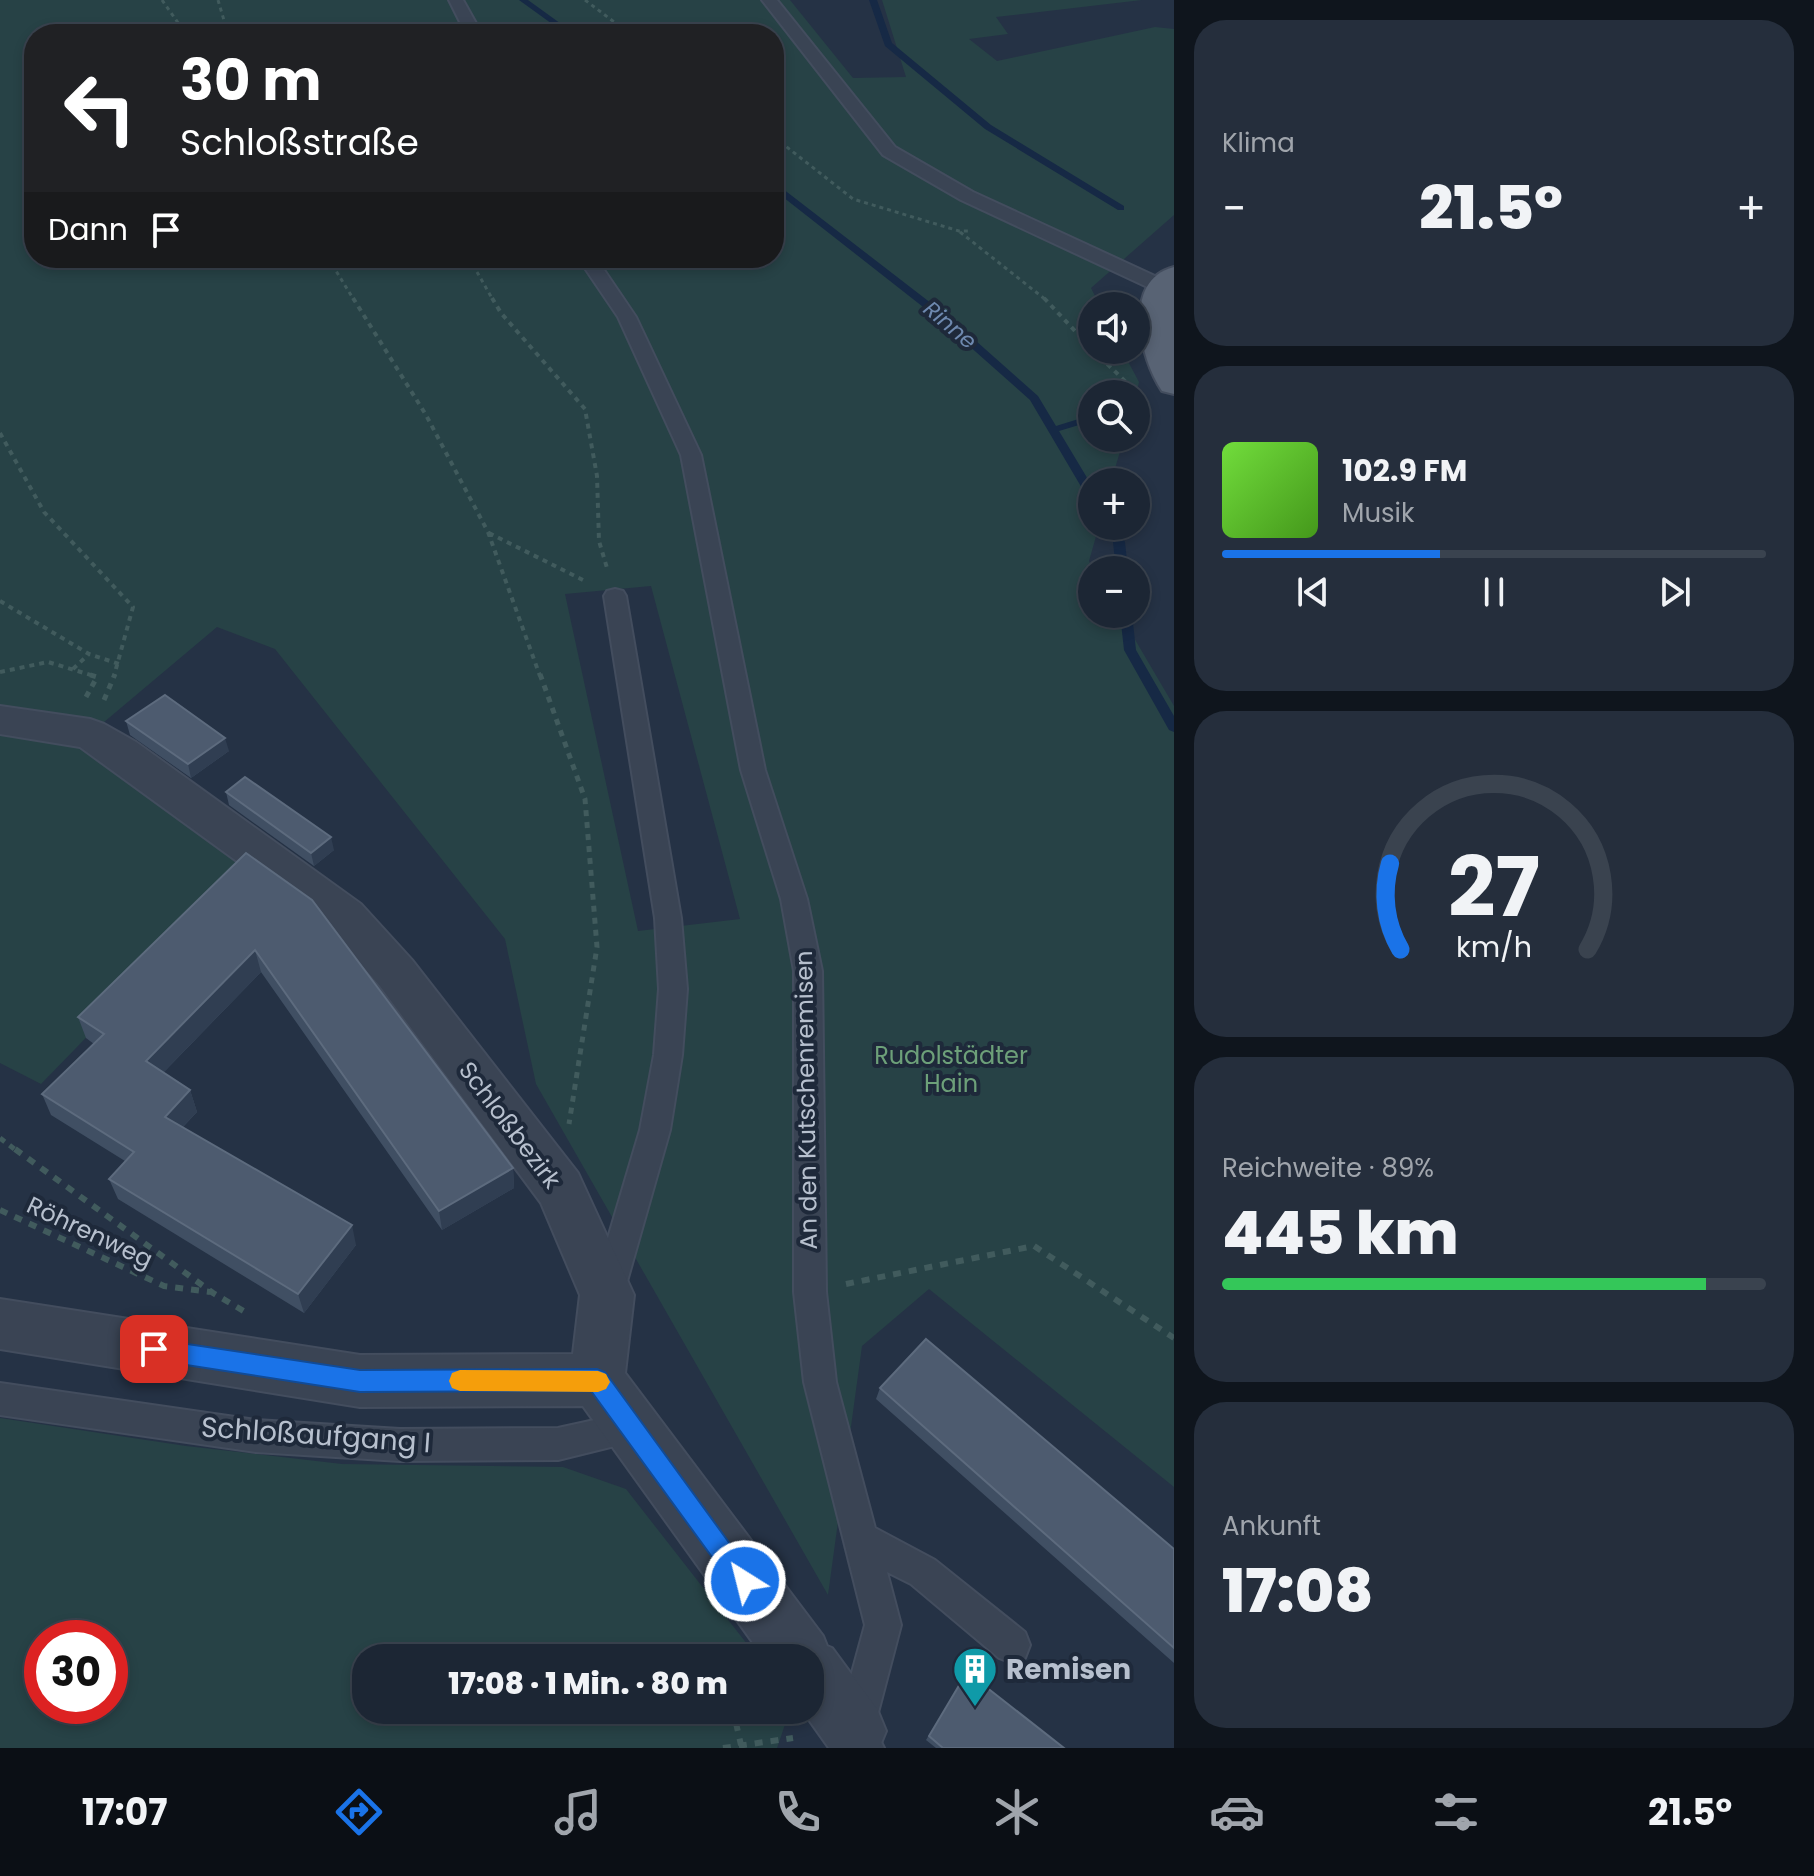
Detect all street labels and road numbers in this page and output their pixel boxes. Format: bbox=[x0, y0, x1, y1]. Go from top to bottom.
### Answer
street label: An den Kutschenremisen bbox=[787, 950, 825, 1250]
street label: Schloßbezirk bbox=[451, 1055, 569, 1196]
street label: Röhrenweg bbox=[22, 1188, 158, 1276]
street label: Schloßaufgang I bbox=[200, 1408, 432, 1462]

